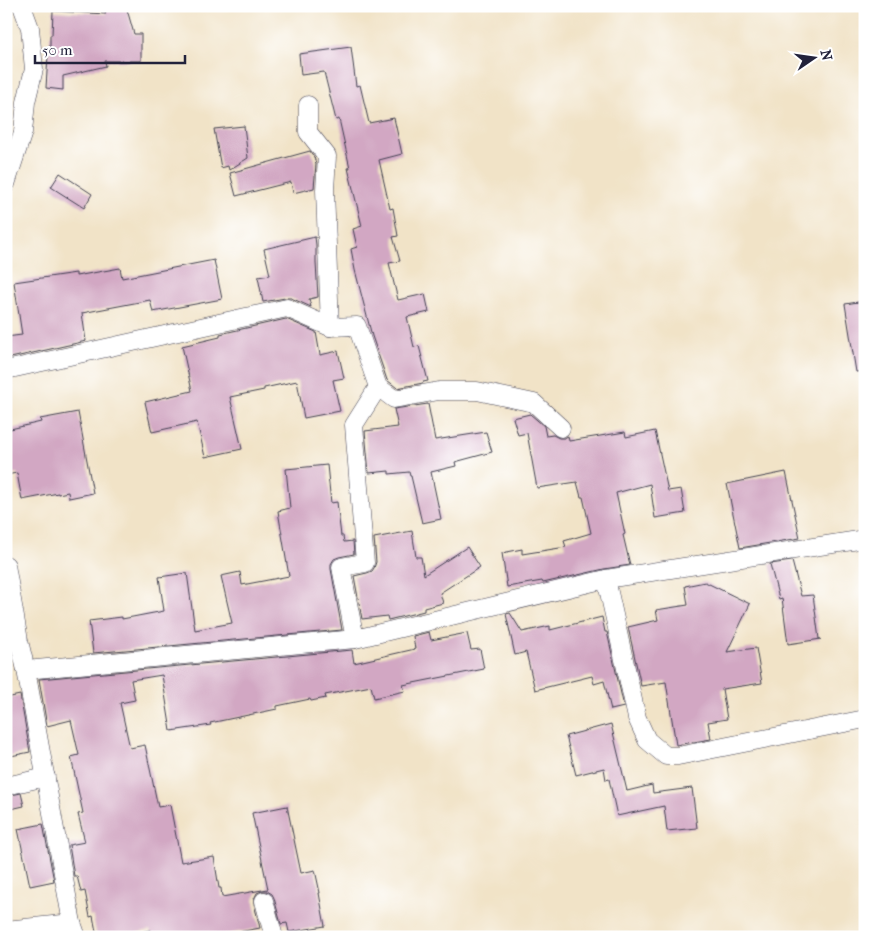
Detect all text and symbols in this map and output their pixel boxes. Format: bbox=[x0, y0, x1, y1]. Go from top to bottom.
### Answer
scale bar bbox=[35, 32, 185, 64]
north arrow bbox=[788, 32, 838, 82]
text: 50 m bbox=[42, 41, 73, 59]
text: N bbox=[817, 48, 836, 63]

